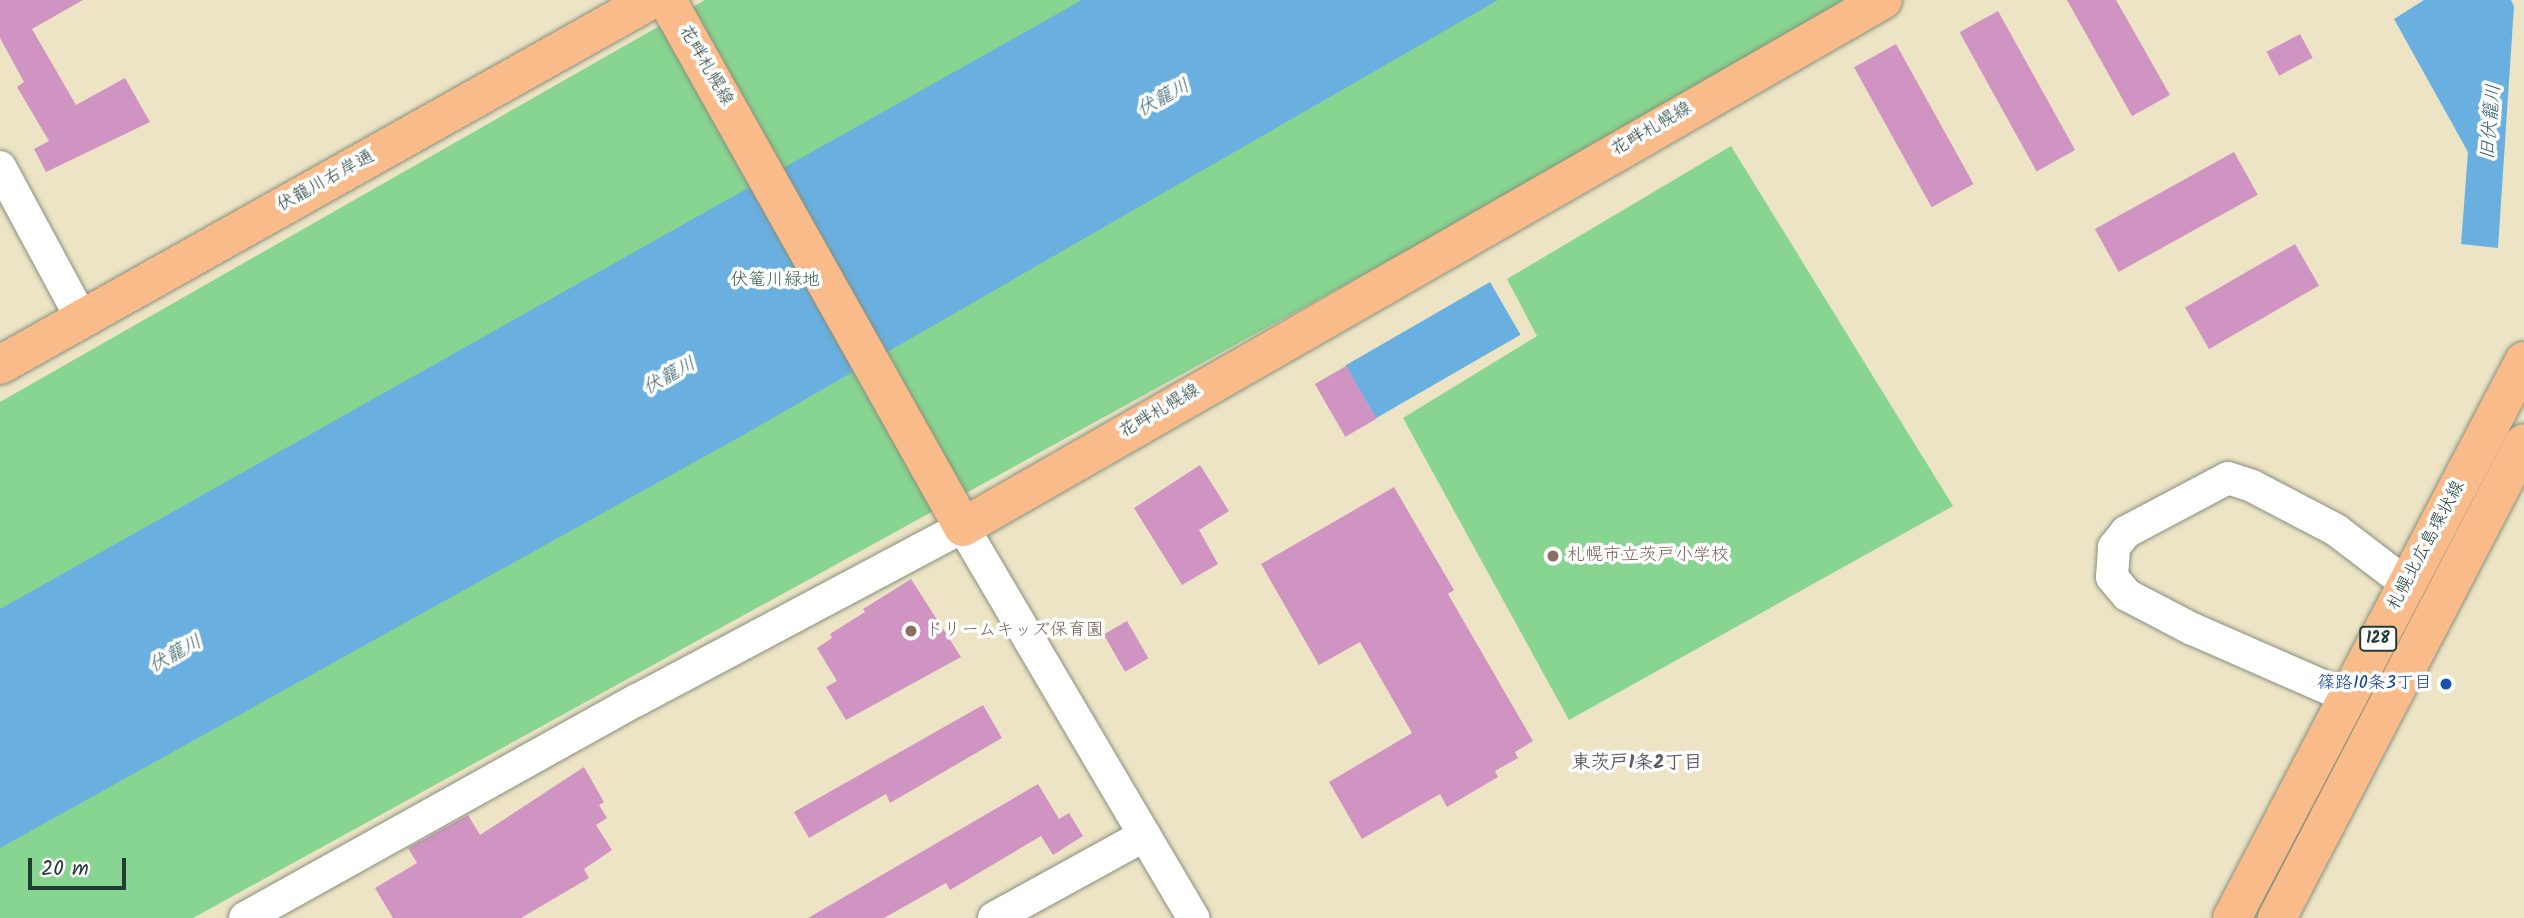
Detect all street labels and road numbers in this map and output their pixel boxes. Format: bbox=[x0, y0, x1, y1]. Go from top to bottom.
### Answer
street label: 花畔札幌線 bbox=[673, 22, 737, 110]
street label: 花畔札幌線 bbox=[1608, 98, 1696, 162]
street label: 伏籠川右岸通 bbox=[274, 146, 378, 218]
street label: 花畔札幌線 bbox=[1116, 380, 1204, 444]
street label: 札幌北広島環状線 bbox=[2384, 477, 2470, 615]
road number: 128 bbox=[2359, 626, 2397, 652]

